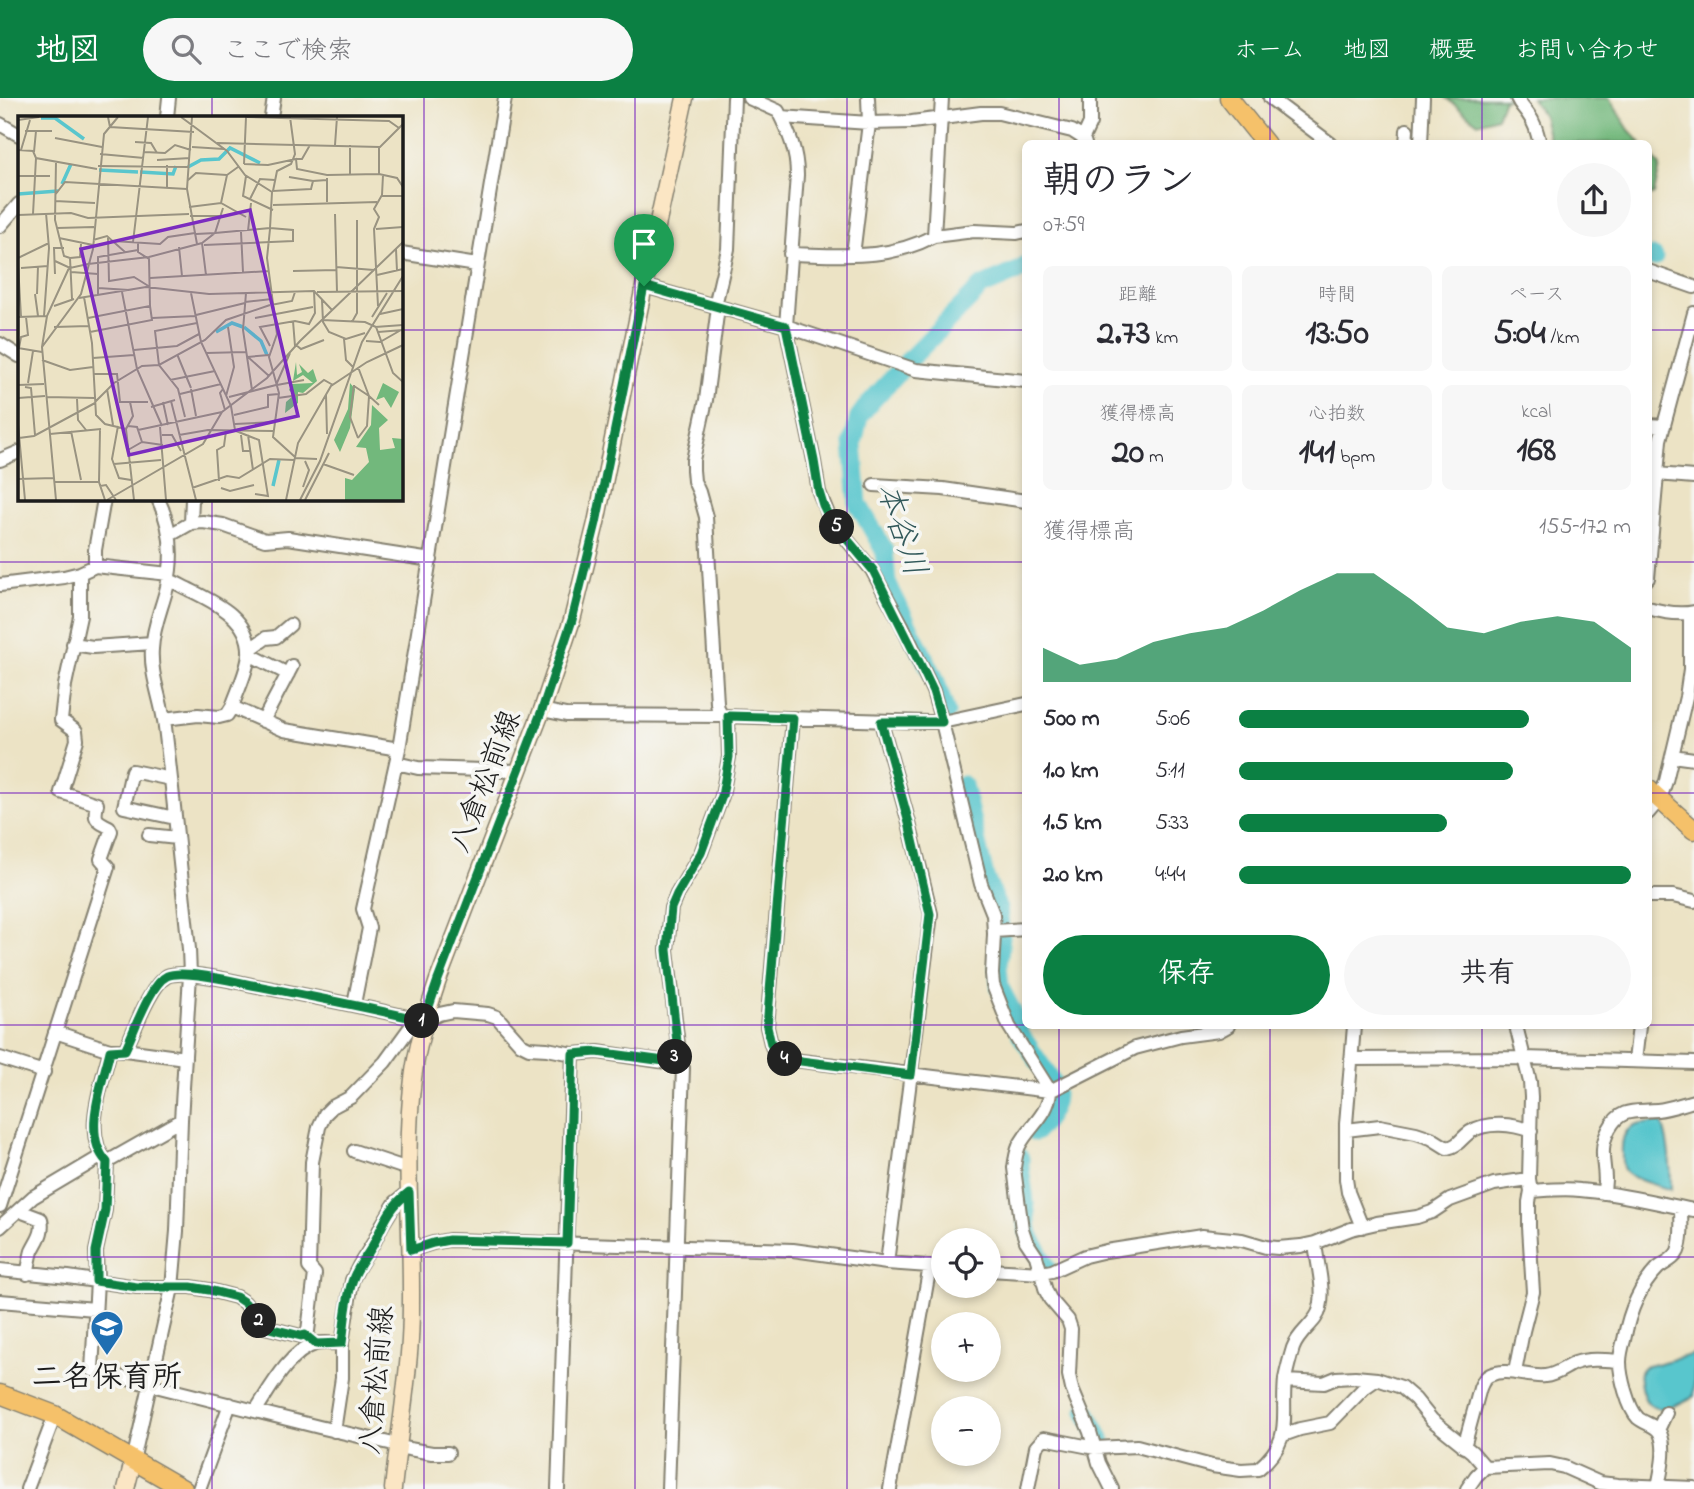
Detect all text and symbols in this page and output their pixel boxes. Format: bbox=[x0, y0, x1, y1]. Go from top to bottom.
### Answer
search box bbox=[143, 18, 633, 81]
text: 地図 bbox=[35, 28, 101, 76]
icon: search bbox=[167, 30, 205, 68]
text: ここで検索 bbox=[223, 33, 353, 71]
text: ホーム bbox=[1234, 34, 1305, 69]
text: 地図 bbox=[1343, 34, 1391, 69]
text: 概要 bbox=[1429, 34, 1477, 69]
text: お問い合わせ bbox=[1515, 34, 1659, 69]
inset map bbox=[18, 116, 402, 500]
text: 朝のラン bbox=[1043, 155, 1195, 211]
button: share bbox=[1557, 163, 1631, 237]
text: 07:59 bbox=[1043, 209, 1084, 242]
pin bbox=[614, 214, 674, 286]
icon: arrive bbox=[625, 225, 663, 263]
text: 距離 bbox=[1119, 282, 1157, 309]
text: 時間 bbox=[1318, 282, 1356, 309]
text: ペース bbox=[1508, 282, 1564, 309]
text: 2.73 bbox=[1097, 309, 1150, 360]
text: 13:50 bbox=[1305, 309, 1369, 360]
text: 5:04 bbox=[1493, 309, 1546, 360]
text: km bbox=[1150, 325, 1178, 352]
text: /km bbox=[1546, 325, 1579, 352]
text: kcal bbox=[1521, 399, 1551, 426]
text: 獲得標高 bbox=[1100, 401, 1176, 428]
text: 心拍数 bbox=[1308, 401, 1366, 428]
text: 168 bbox=[1516, 426, 1556, 477]
text: 20 bbox=[1112, 428, 1144, 479]
text: 141 bbox=[1299, 428, 1335, 479]
text: m bbox=[1144, 444, 1164, 471]
text: bpm bbox=[1335, 444, 1375, 471]
water label: 本谷川 bbox=[862, 477, 937, 583]
pin: 5 bbox=[820, 510, 854, 544]
text: 155–172 m bbox=[1539, 511, 1631, 544]
text: 5 bbox=[831, 513, 842, 540]
text: 獲得標高 bbox=[1043, 516, 1135, 549]
text: 500 m bbox=[1043, 703, 1100, 736]
text: 5:06 bbox=[1155, 703, 1190, 736]
street label: 八倉松前線 bbox=[439, 704, 534, 860]
text: 1.0 km bbox=[1043, 755, 1099, 788]
text: 5:11 bbox=[1155, 755, 1185, 788]
text: 1.5 km bbox=[1043, 807, 1102, 840]
text: 5:33 bbox=[1155, 807, 1189, 840]
text: 2.0 km bbox=[1043, 859, 1103, 892]
text: 4:44 bbox=[1155, 859, 1185, 892]
button: 保存 bbox=[1043, 935, 1330, 1015]
button: 共有 bbox=[1344, 935, 1631, 1015]
pin: 1 bbox=[404, 1004, 440, 1038]
text: 1 bbox=[418, 1007, 425, 1034]
pin: 3 bbox=[658, 1040, 692, 1074]
pin: 4 bbox=[768, 1042, 802, 1076]
text: 3 bbox=[671, 1043, 678, 1070]
text: 4 bbox=[781, 1045, 788, 1072]
map controls bbox=[931, 1228, 1001, 1466]
button: locate bbox=[931, 1228, 1001, 1298]
pin: 2 bbox=[242, 1304, 276, 1338]
street label: 八倉松前線 bbox=[350, 1304, 406, 1457]
text: 2 bbox=[254, 1307, 263, 1334]
school or university icon: 二名保育所 bbox=[88, 1308, 126, 1357]
button: + bbox=[931, 1312, 1001, 1382]
place label: 二名保育所 bbox=[32, 1357, 182, 1401]
button: − bbox=[931, 1396, 1001, 1466]

